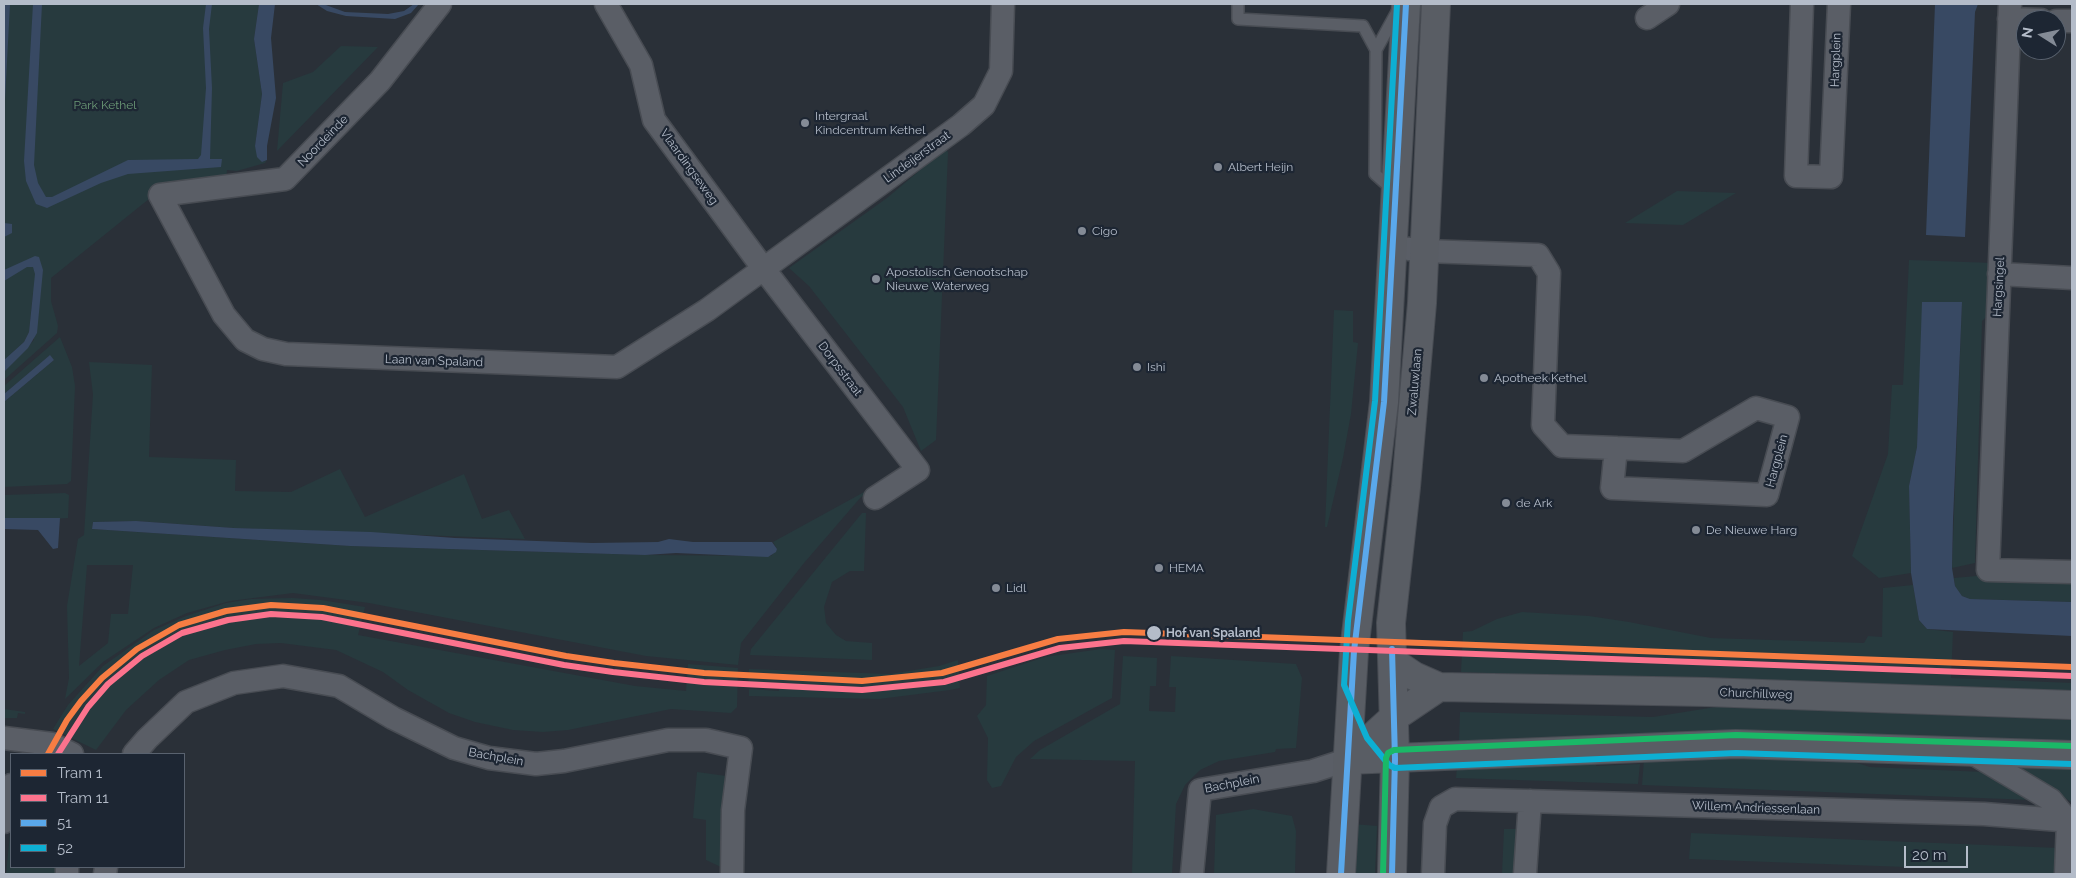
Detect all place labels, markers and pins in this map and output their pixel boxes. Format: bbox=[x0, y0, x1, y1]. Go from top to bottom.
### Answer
place label: Intergraal Kindcentrum Kethel bbox=[815, 109, 925, 137]
marker: Intergraal Kindcentrum Kethel bbox=[799, 117, 811, 129]
place label: Albert Heijn bbox=[1228, 160, 1293, 174]
marker: Albert Heijn bbox=[1212, 161, 1224, 173]
place label: Cigo bbox=[1092, 224, 1117, 238]
marker: Cigo bbox=[1076, 225, 1088, 237]
place label: Apostolisch Genootschap Nieuwe Waterweg bbox=[886, 265, 1028, 293]
marker: Apostolisch Genootschap Nieuwe Waterweg bbox=[870, 273, 882, 285]
place label: Ishi bbox=[1147, 360, 1165, 374]
marker: Ishi bbox=[1131, 361, 1143, 373]
place label: Apotheek Kethel bbox=[1494, 371, 1587, 385]
marker: Apotheek Kethel bbox=[1478, 372, 1490, 384]
place label: de Ark bbox=[1516, 496, 1552, 510]
marker: de Ark bbox=[1500, 497, 1512, 509]
place label: De Nieuwe Harg bbox=[1706, 523, 1797, 537]
marker: De Nieuwe Harg bbox=[1690, 524, 1702, 536]
place label: HEMA bbox=[1169, 561, 1204, 575]
marker: HEMA bbox=[1153, 562, 1165, 574]
place label: Lidl bbox=[1006, 581, 1026, 595]
marker: Lidl bbox=[990, 582, 1002, 594]
marker: Hof van Spaland bbox=[1145, 624, 1163, 642]
place label: Hof van Spaland bbox=[1166, 626, 1260, 640]

